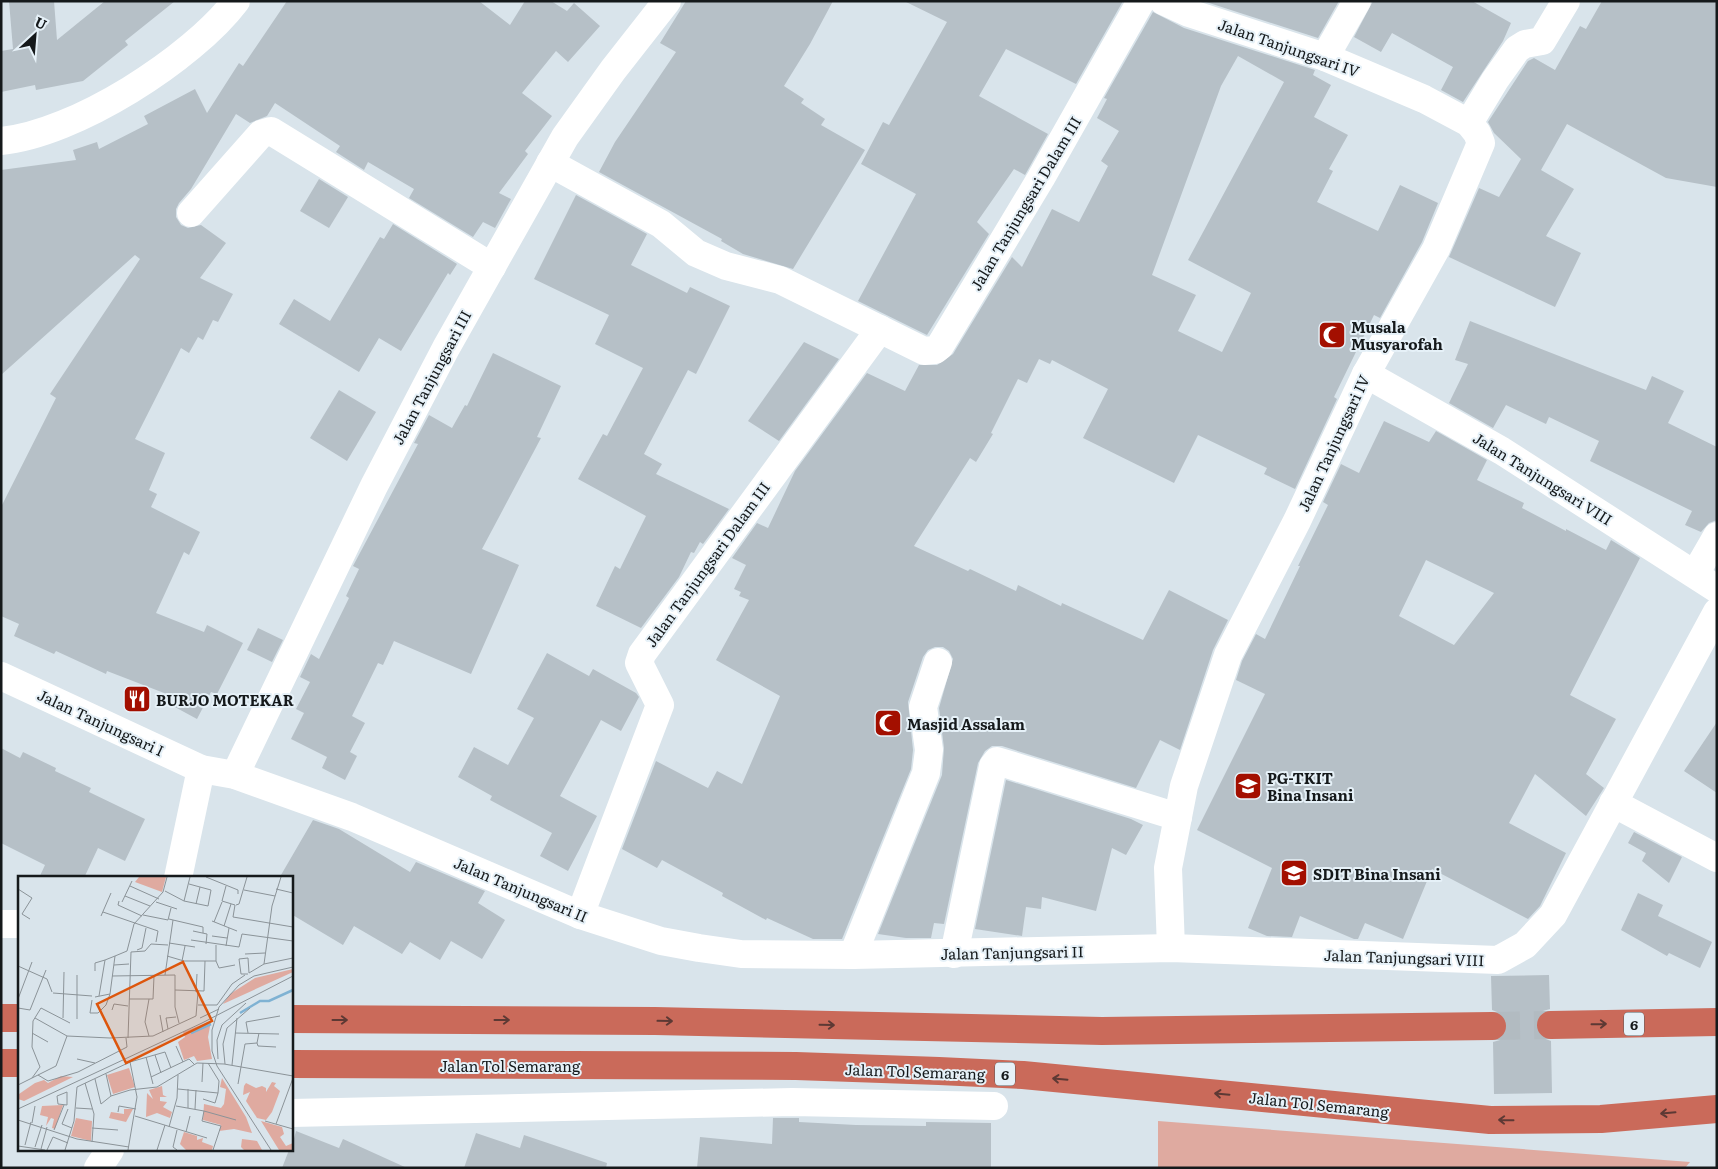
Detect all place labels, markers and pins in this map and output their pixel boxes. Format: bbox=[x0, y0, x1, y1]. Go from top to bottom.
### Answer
place label: Musala Musyarofah bbox=[1351, 315, 1443, 355]
mosque icon: Musala Musyarofah bbox=[1317, 320, 1347, 350]
restaurant icon: BURJO MOTEKAR bbox=[122, 684, 152, 714]
place label: BURJO MOTEKAR bbox=[156, 688, 294, 711]
mosque icon: Masjid Assalam bbox=[873, 708, 903, 738]
place label: Masjid Assalam bbox=[907, 712, 1025, 735]
place label: PG-TKIT Bina Insani bbox=[1267, 766, 1354, 806]
school or university icon: PG-TKIT Bina Insani bbox=[1233, 771, 1263, 801]
school or university icon: SDIT Bina Insani bbox=[1279, 858, 1309, 888]
place label: SDIT Bina Insani bbox=[1313, 862, 1441, 885]

